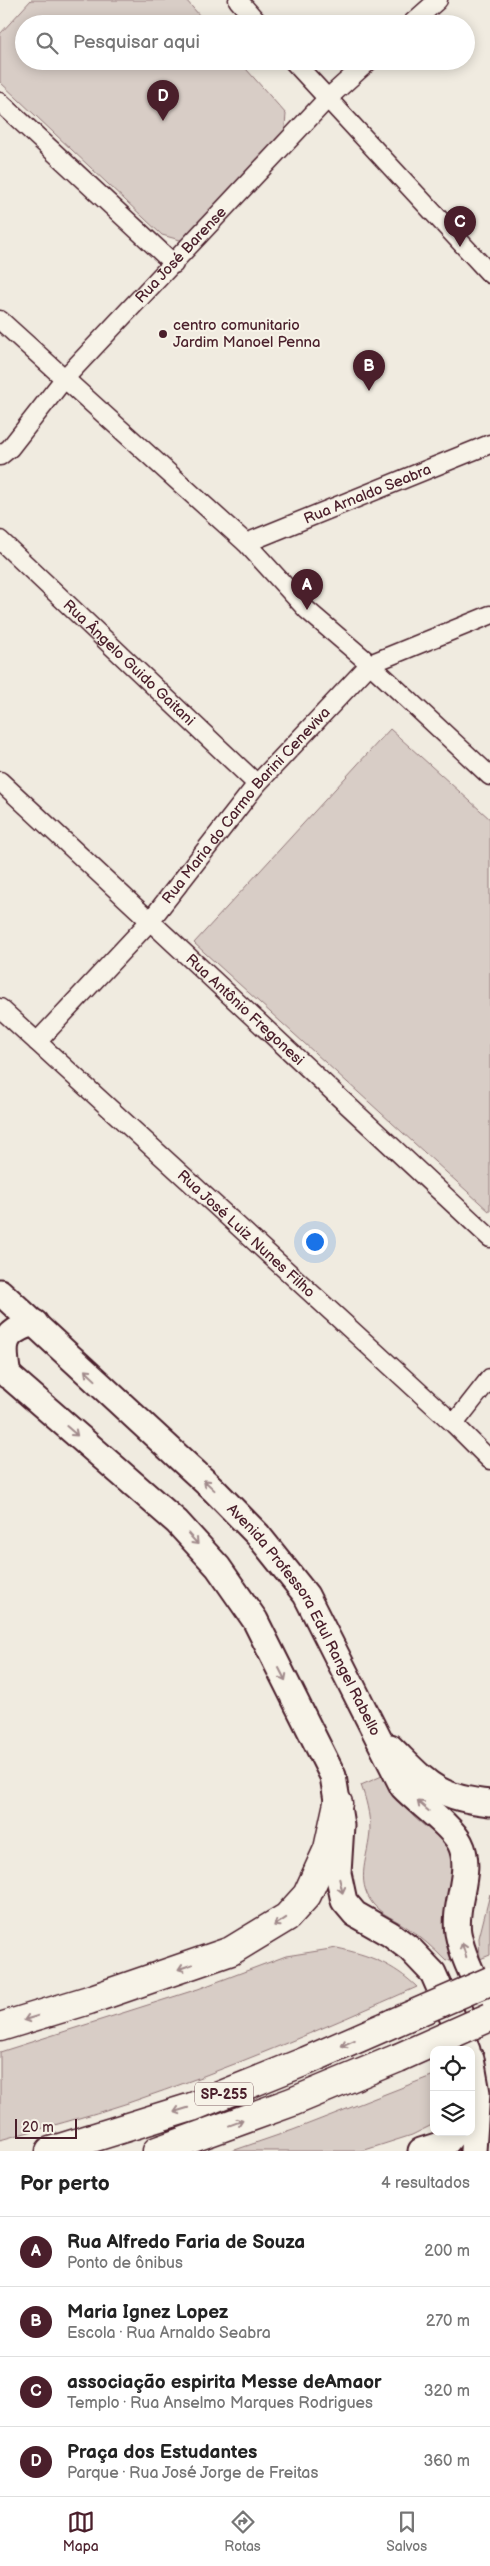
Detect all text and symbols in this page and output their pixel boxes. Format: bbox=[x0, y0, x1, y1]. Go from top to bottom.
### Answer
search box bbox=[15, 15, 475, 70]
icon: search bbox=[33, 29, 61, 57]
text: Pesquisar aqui bbox=[73, 31, 200, 54]
pin: D bbox=[147, 80, 179, 121]
street label: Rua José Barense bbox=[131, 203, 231, 307]
pin: C bbox=[444, 206, 476, 247]
place label: centro comunitario Jardim Manoel Penna bbox=[173, 316, 321, 352]
marker: centro comunitario Jardim Manoel Penna bbox=[157, 328, 169, 340]
pin: B bbox=[353, 350, 385, 391]
street label: Rua Arnaldo Seabra bbox=[301, 460, 434, 529]
pin: A bbox=[291, 569, 323, 610]
street label: Rua Ângelo Guido Gaitani bbox=[59, 596, 199, 730]
street label: Rua Maria do Carmo Barini Ceneviva bbox=[158, 703, 335, 908]
street label: Rua Antônio Fregonesi bbox=[182, 950, 308, 1070]
street label: Rua José Luiz Nunes Filho bbox=[173, 1166, 319, 1302]
your location bbox=[302, 1229, 328, 1255]
one-way arrow bbox=[84, 1369, 97, 1381]
one-way arrow bbox=[65, 1425, 78, 1437]
one-way arrow bbox=[203, 1479, 216, 1491]
street label: Avenida Professora Edul Rangel Rabello bbox=[223, 1500, 385, 1739]
one-way arrow bbox=[187, 1533, 199, 1546]
one-way arrow bbox=[278, 1666, 287, 1681]
one-way arrow bbox=[416, 1801, 429, 1812]
one-way arrow bbox=[337, 1878, 346, 1894]
one-way arrow bbox=[273, 1917, 287, 1927]
one-way arrow bbox=[459, 1943, 468, 1959]
one-way arrow bbox=[177, 1963, 193, 1972]
one-way arrow bbox=[23, 2014, 39, 2023]
one-way arrow bbox=[341, 2038, 356, 2048]
map controls bbox=[430, 2046, 475, 2136]
button: locate bbox=[430, 2046, 475, 2091]
road number: SP-255 bbox=[195, 2082, 253, 2106]
button: layers bbox=[430, 2091, 475, 2136]
one-way arrow bbox=[174, 2106, 190, 2116]
scale bar bbox=[15, 2116, 78, 2139]
one-way arrow bbox=[228, 2118, 243, 2127]
text: 20 m bbox=[22, 2119, 54, 2136]
text: Por perto bbox=[20, 2171, 110, 2196]
text: 4 resultados bbox=[381, 2174, 470, 2193]
text: Rua Alfredo Faria de Souza bbox=[67, 2231, 305, 2254]
text: A bbox=[31, 2242, 41, 2261]
text: 200 m bbox=[424, 2242, 470, 2261]
text: Ponto de ônibus bbox=[67, 2254, 183, 2273]
text: Maria Ignez Lopez bbox=[67, 2301, 228, 2324]
text: B bbox=[30, 2312, 42, 2331]
text: 270 m bbox=[426, 2312, 470, 2331]
text: Escola · Rua Arnaldo Seabra bbox=[67, 2324, 271, 2343]
text: associação espirita Messe deAmaor bbox=[67, 2371, 382, 2394]
text: C bbox=[30, 2382, 42, 2401]
text: 320 m bbox=[424, 2382, 470, 2401]
text: Templo · Rua Anselmo Marques Rodrigues bbox=[67, 2394, 373, 2413]
text: Praça dos Estudantes bbox=[67, 2441, 257, 2464]
text: D bbox=[30, 2452, 42, 2471]
text: 360 m bbox=[423, 2452, 470, 2471]
text: Parque · Rua José Jorge de Freitas bbox=[67, 2464, 318, 2483]
tab: Mapa bbox=[63, 2508, 99, 2555]
tab: Rotas bbox=[224, 2508, 261, 2555]
tab: Salvos bbox=[386, 2508, 427, 2555]

